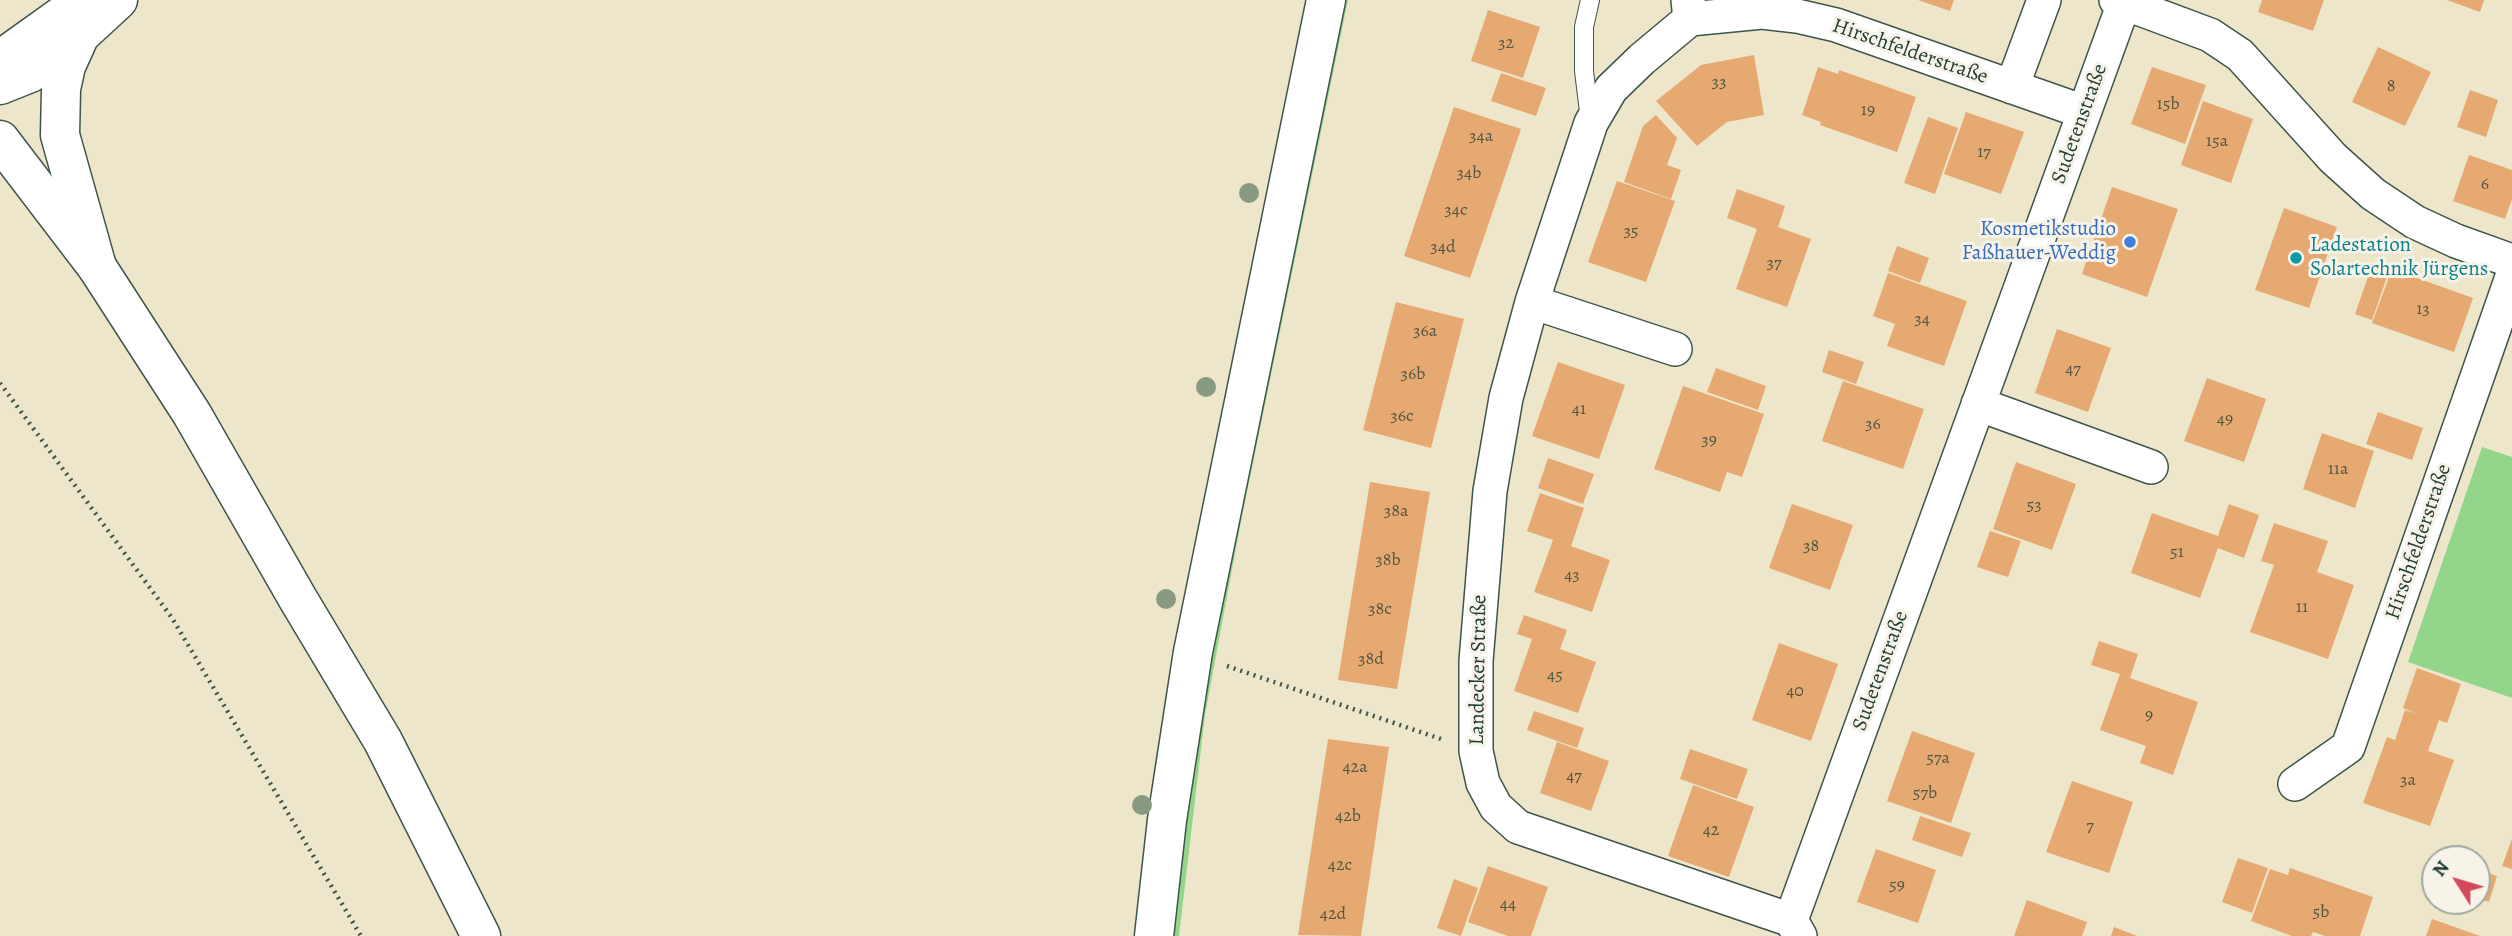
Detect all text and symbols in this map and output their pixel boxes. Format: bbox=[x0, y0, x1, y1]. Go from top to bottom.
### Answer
street label: Hirschfelderstraße bbox=[1829, 14, 1991, 90]
house number: 32 bbox=[1498, 33, 1514, 55]
street label: Sudetenstraße bbox=[2047, 61, 2113, 187]
house number: 33 bbox=[1712, 72, 1726, 94]
house number: 8 bbox=[2387, 76, 2395, 98]
house number: 15b bbox=[2156, 94, 2180, 116]
house number: 19 bbox=[1861, 100, 1875, 122]
house number: 34a bbox=[1469, 126, 1493, 148]
house number: 15a bbox=[2206, 131, 2228, 153]
house number: 17 bbox=[1977, 142, 1991, 164]
house number: 34b bbox=[1457, 163, 1481, 185]
house number: 6 bbox=[2481, 174, 2489, 196]
house number: 34c bbox=[1444, 200, 1468, 222]
place label: Kosmetikstudio Faßhauer-Weddig bbox=[1962, 217, 2116, 267]
house number: 35 bbox=[1623, 221, 1639, 243]
place label: Ladestation Solartechnik Jürgens bbox=[2310, 233, 2488, 283]
marker: Kosmetikstudio Faßhauer-Weddig bbox=[2122, 234, 2138, 250]
house number: 34d bbox=[1430, 237, 1456, 259]
marker: Ladestation Solartechnik Jürgens bbox=[2288, 250, 2304, 266]
house number: 37 bbox=[1766, 253, 1782, 275]
house number: 13 bbox=[2416, 299, 2430, 321]
house number: 34 bbox=[1914, 309, 1930, 331]
house number: 36a bbox=[1413, 321, 1437, 343]
house number: 47 bbox=[2065, 359, 2081, 381]
house number: 36b bbox=[1401, 364, 1425, 386]
house number: 41 bbox=[1572, 399, 1586, 421]
house number: 36c bbox=[1390, 406, 1414, 428]
house number: 49 bbox=[2217, 409, 2233, 431]
house number: 36 bbox=[1865, 414, 1881, 436]
house number: 39 bbox=[1701, 430, 1717, 452]
house number: 11a bbox=[2328, 459, 2348, 481]
street label: Hirschfelderstraße bbox=[2381, 461, 2457, 623]
house number: 53 bbox=[2026, 495, 2042, 517]
house number: 38a bbox=[1384, 501, 1408, 523]
house number: 38 bbox=[1803, 536, 1819, 558]
house number: 51 bbox=[2170, 542, 2184, 564]
house number: 38b bbox=[1375, 550, 1401, 572]
house number: 43 bbox=[1564, 565, 1580, 587]
street label: Landecker Straße bbox=[1465, 594, 1493, 746]
house number: 11 bbox=[2296, 597, 2308, 619]
house number: 38c bbox=[1368, 599, 1392, 621]
street label: Sudetenstraße bbox=[1848, 608, 1914, 734]
house number: 38d bbox=[1358, 649, 1384, 671]
house number: 45 bbox=[1547, 665, 1563, 687]
house number: 40 bbox=[1786, 681, 1804, 703]
house number: 9 bbox=[2145, 705, 2153, 727]
house number: 57a bbox=[1926, 748, 1950, 770]
house number: 42a bbox=[1342, 757, 1368, 779]
house number: 47 bbox=[1566, 766, 1582, 788]
house number: 3a bbox=[2400, 770, 2416, 792]
house number: 57b bbox=[1913, 783, 1937, 805]
house number: 42b bbox=[1335, 806, 1361, 828]
house number: 7 bbox=[2086, 816, 2094, 838]
house number: 42 bbox=[1703, 820, 1719, 842]
north arrow bbox=[2421, 845, 2491, 915]
house number: 42c bbox=[1328, 855, 1352, 877]
text: N bbox=[2426, 855, 2455, 882]
house number: 59 bbox=[1889, 875, 1905, 897]
house number: 44 bbox=[1500, 894, 1516, 916]
house number: 5b bbox=[2313, 902, 2329, 924]
house number: 42d bbox=[1320, 904, 1346, 926]

